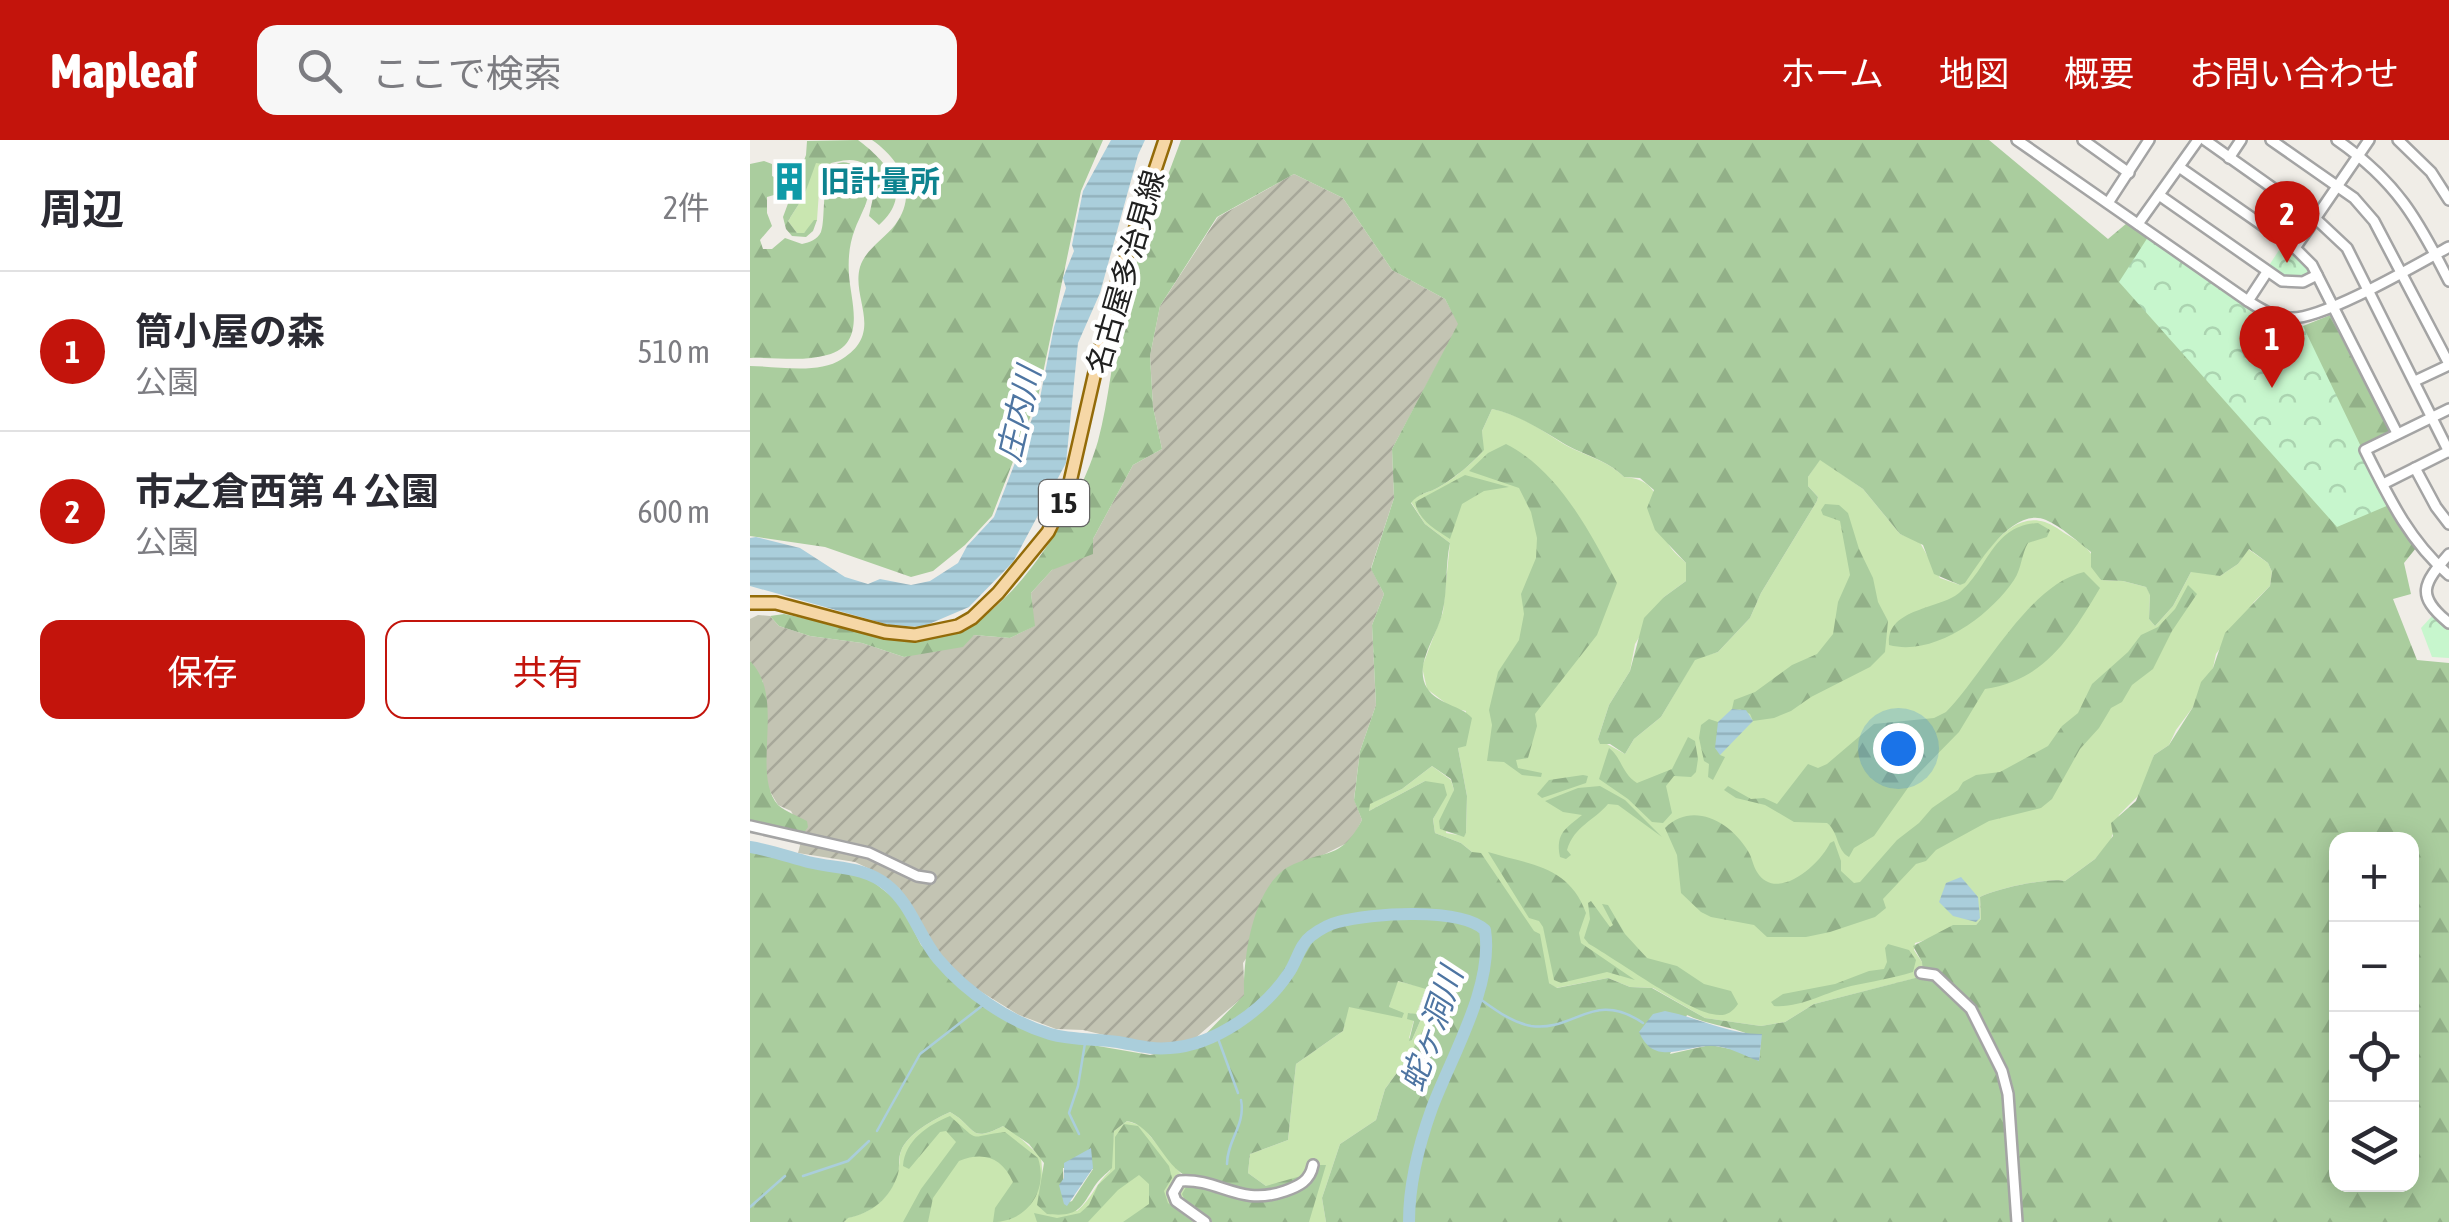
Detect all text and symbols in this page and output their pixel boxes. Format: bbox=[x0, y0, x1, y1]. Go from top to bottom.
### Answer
search box bbox=[257, 25, 957, 115]
text: Mapleaf bbox=[50, 43, 197, 98]
icon: search bbox=[292, 43, 347, 98]
text: ここで検索 bbox=[372, 52, 562, 95]
text: ホーム bbox=[1780, 53, 1884, 93]
text: 地図 bbox=[1939, 53, 2009, 93]
text: 概要 bbox=[2064, 53, 2134, 93]
text: お問い合わせ bbox=[2189, 53, 2399, 93]
building icon: 旧計量所 bbox=[769, 161, 811, 203]
place label: 旧計量所 bbox=[820, 164, 940, 198]
street label: 名古屋多治見線 bbox=[1080, 166, 1170, 377]
pin: 2 bbox=[2254, 181, 2320, 263]
text: 周辺 bbox=[40, 185, 124, 233]
text: 2件 bbox=[663, 189, 710, 226]
pin: 1 bbox=[2240, 306, 2304, 388]
text: 筒小屋の森 bbox=[135, 310, 325, 353]
text: 1 bbox=[65, 333, 80, 370]
text: 510 m bbox=[637, 333, 710, 370]
water label: 庄内川 bbox=[990, 360, 1048, 465]
text: 公園 bbox=[135, 363, 199, 400]
text: 市之倉西第４公園 bbox=[135, 470, 439, 513]
road number: 15 bbox=[1039, 480, 1089, 526]
text: 2 bbox=[65, 493, 80, 530]
text: 600 m bbox=[637, 493, 710, 530]
text: 公園 bbox=[135, 523, 199, 560]
button: 保存 bbox=[40, 620, 365, 719]
button: 共有 bbox=[385, 620, 710, 719]
your location bbox=[1873, 723, 1924, 774]
map controls bbox=[2329, 832, 2419, 1192]
button: + bbox=[2329, 832, 2419, 922]
button: − bbox=[2329, 922, 2419, 1012]
water label: 蛇ヶ洞川 bbox=[1393, 959, 1471, 1095]
button: locate bbox=[2329, 1012, 2419, 1102]
button: layers bbox=[2329, 1102, 2419, 1192]

